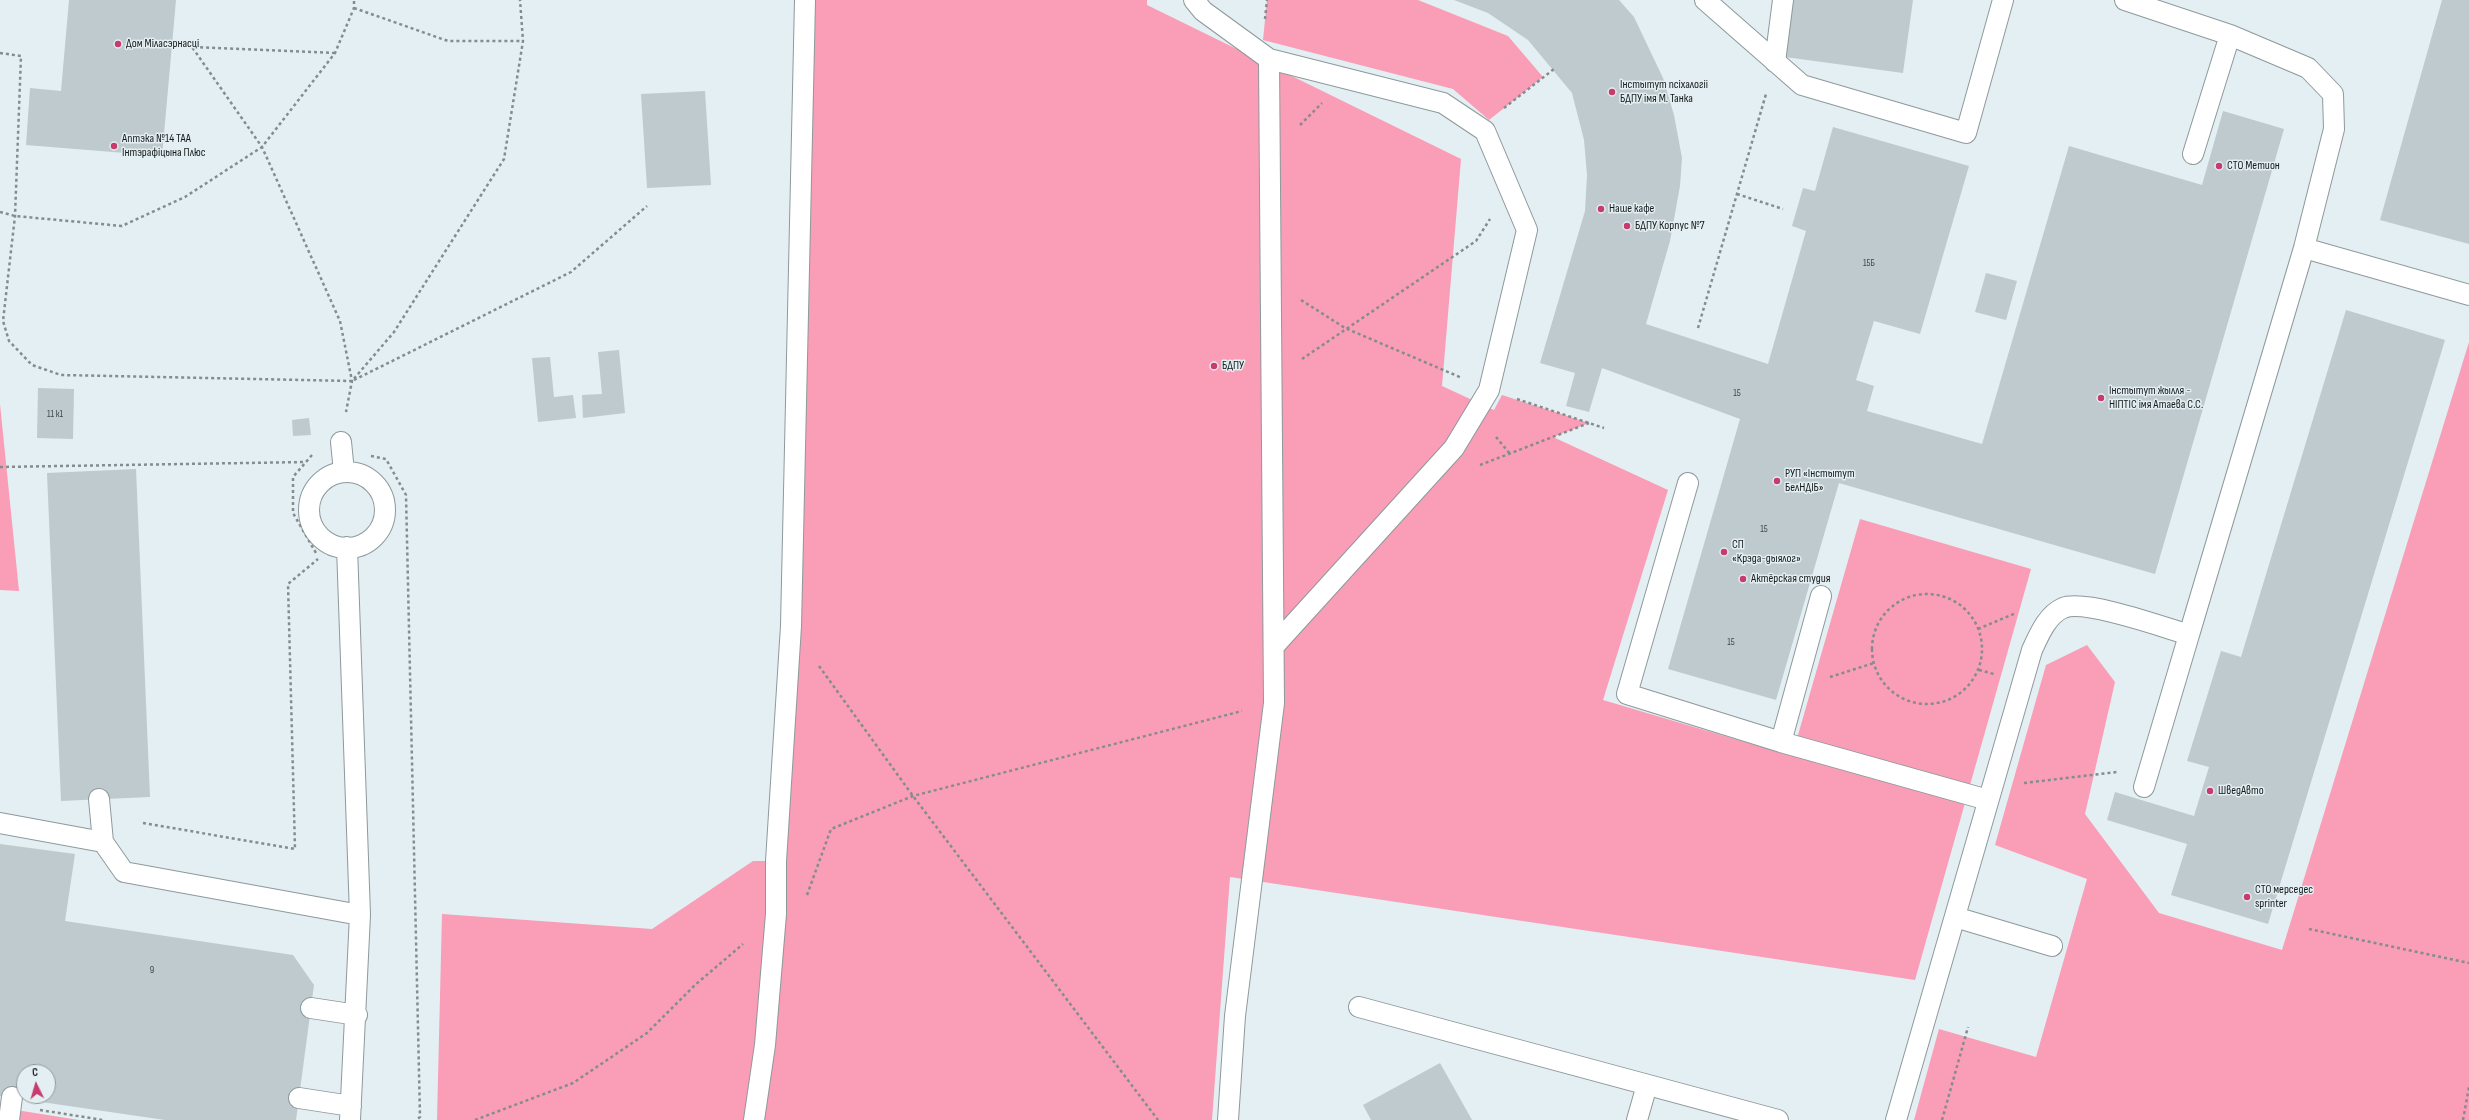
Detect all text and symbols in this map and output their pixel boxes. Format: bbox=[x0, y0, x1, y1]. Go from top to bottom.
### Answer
place label: Дом Міласэрнасці bbox=[126, 37, 199, 51]
marker: Дом Міласэрнасці bbox=[113, 39, 123, 49]
place label: Інстытут псіхалогіі БДПУ імя М. Танка bbox=[1620, 78, 1708, 106]
marker: Інстытут псіхалогіі БДПУ імя М. Танка bbox=[1607, 87, 1617, 97]
place label: Аптэка №14 ТАА Інтэрафіцына Плюс bbox=[122, 132, 205, 160]
marker: Аптэка №14 ТАА Інтэрафіцына Плюс bbox=[109, 141, 119, 151]
place label: СТО Метион bbox=[2227, 159, 2280, 173]
marker: СТО Метион bbox=[2214, 161, 2224, 171]
place label: Наше кафе bbox=[1609, 202, 1654, 216]
marker: Наше кафе bbox=[1596, 204, 1606, 214]
place label: БДПУ Корпус №7 bbox=[1635, 219, 1704, 233]
marker: БДПУ Корпус №7 bbox=[1622, 221, 1632, 231]
house number: 15Б bbox=[1863, 257, 1875, 269]
place label: БДПУ bbox=[1222, 359, 1244, 373]
marker: БДПУ bbox=[1209, 361, 1219, 371]
place label: Інстытут жылля - НІПТІС імя Атаева С.С. bbox=[2109, 384, 2203, 412]
house number: 15 bbox=[1733, 387, 1741, 399]
marker: Інстытут жылля - НІПТІС імя Атаева С.С. bbox=[2096, 393, 2106, 403]
house number: 11 к1 bbox=[47, 408, 63, 420]
place label: РУП «Інстытут БелНДІБ» bbox=[1785, 467, 1855, 495]
marker: РУП «Інстытут БелНДІБ» bbox=[1772, 476, 1782, 486]
house number: 15 bbox=[1760, 523, 1768, 535]
place label: СП «Крэда-дыялог» bbox=[1732, 538, 1801, 566]
marker: СП «Крэда-дыялог» bbox=[1719, 547, 1729, 557]
place label: Актёрская студия bbox=[1751, 572, 1830, 586]
marker: Актёрская студия bbox=[1738, 574, 1748, 584]
house number: 15 bbox=[1727, 636, 1735, 648]
place label: ШведАвто bbox=[2218, 784, 2264, 798]
marker: ШведАвто bbox=[2205, 786, 2215, 796]
place label: СТО мерседес sprinter bbox=[2255, 883, 2313, 911]
marker: СТО мерседес sprinter bbox=[2242, 892, 2252, 902]
house number: 9 bbox=[150, 964, 154, 976]
north arrow bbox=[16, 1064, 56, 1104]
text: С bbox=[32, 1066, 38, 1079]

